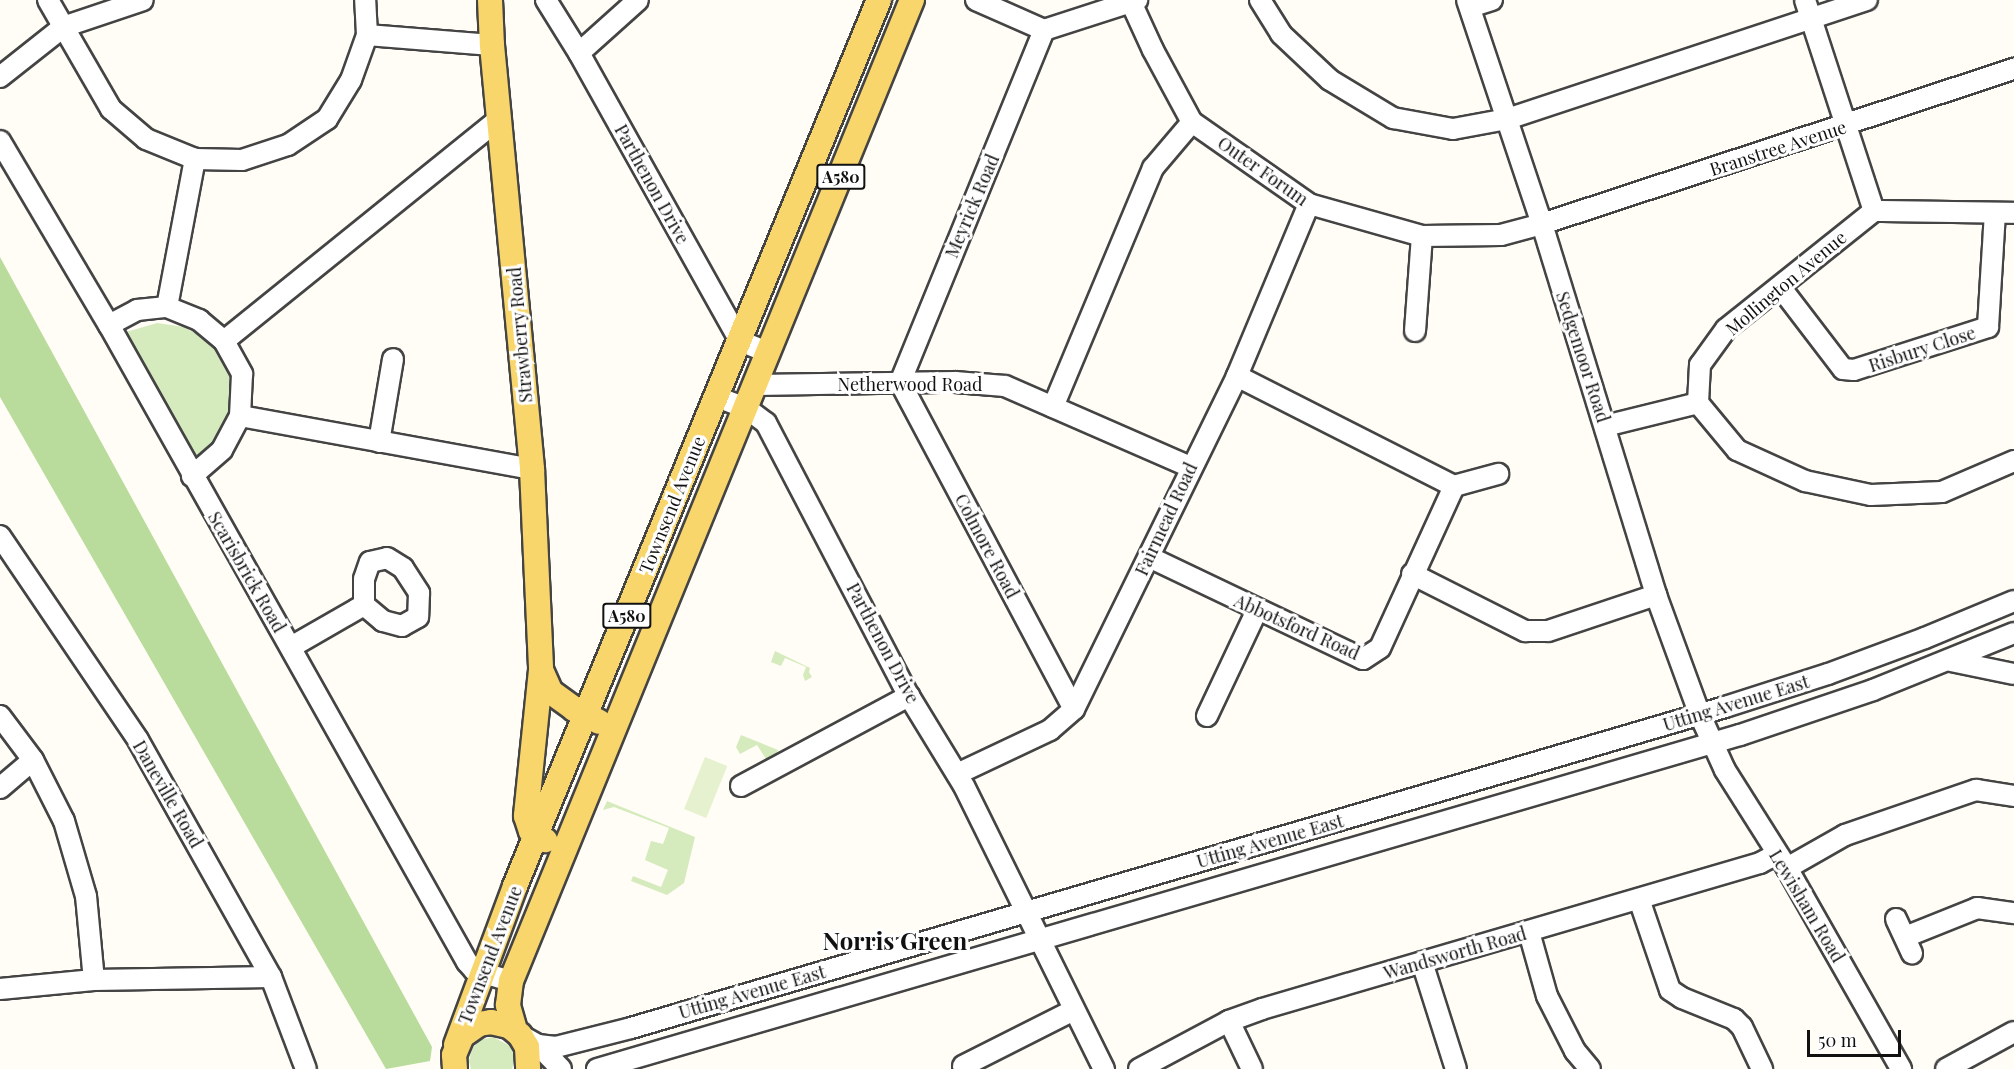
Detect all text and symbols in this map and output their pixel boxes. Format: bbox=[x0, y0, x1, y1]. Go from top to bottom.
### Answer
street label: Branstree Avenue bbox=[1707, 116, 1849, 180]
street label: Parthenon Drive bbox=[610, 120, 694, 248]
street label: Outer Forum bbox=[1213, 132, 1313, 210]
street label: Meyrick Road bbox=[940, 151, 1004, 261]
road number: A580 bbox=[816, 164, 866, 190]
street label: Mollington Avenue bbox=[1721, 226, 1851, 340]
street label: Strawberry Road bbox=[503, 266, 537, 404]
street label: Sedgemoor Road bbox=[1552, 289, 1614, 425]
street label: Risbury Close bbox=[1866, 321, 1978, 377]
street label: Netherwood Road bbox=[838, 373, 982, 395]
street label: Townsend Avenue bbox=[634, 433, 710, 577]
street label: Fairmead Road bbox=[1130, 459, 1202, 579]
street label: Colmore Road bbox=[950, 490, 1024, 602]
street label: Scarisbrick Road bbox=[204, 508, 290, 636]
street label: Parthenon Drive bbox=[842, 579, 924, 707]
street label: Abbotsford Road bbox=[1231, 590, 1363, 664]
road number: A580 bbox=[602, 603, 652, 629]
street label: Utting Avenue East bbox=[1660, 670, 1812, 736]
street label: Daneville Road bbox=[129, 736, 207, 852]
street label: Utting Avenue East bbox=[1194, 810, 1346, 872]
street label: Lewisham Road bbox=[1765, 846, 1849, 966]
street label: Townsend Avenue bbox=[454, 883, 526, 1027]
street label: Wandsworth Road bbox=[1381, 922, 1529, 984]
district label: Norris Green bbox=[823, 927, 967, 955]
street label: Utting Avenue East bbox=[676, 961, 828, 1023]
scale bar bbox=[1810, 1018, 1904, 1056]
text: 50 m bbox=[1818, 1028, 1857, 1052]

